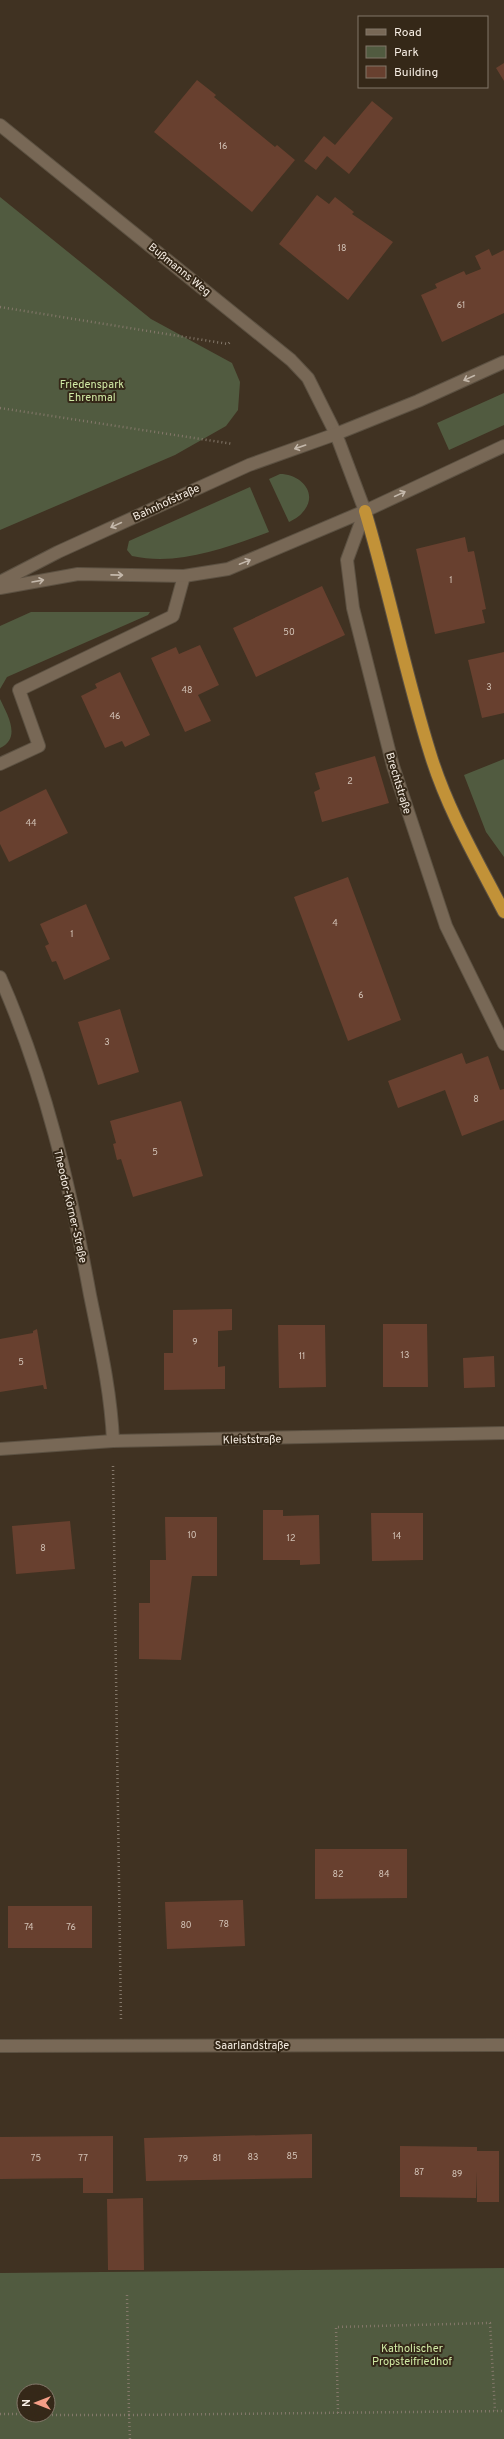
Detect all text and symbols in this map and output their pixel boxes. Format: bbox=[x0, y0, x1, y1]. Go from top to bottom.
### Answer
legend bbox=[358, 16, 488, 88]
text: Road bbox=[394, 25, 422, 41]
text: Park bbox=[394, 45, 419, 61]
text: Building bbox=[394, 65, 438, 81]
house number: 16 bbox=[219, 141, 227, 152]
street label: Bußmanns Weg bbox=[145, 240, 213, 299]
house number: 18 bbox=[338, 243, 346, 254]
house number: 61 bbox=[457, 300, 465, 311]
one-way arrow bbox=[463, 375, 475, 382]
park label: Friedenspark Ehrenmal bbox=[60, 378, 124, 405]
one-way arrow bbox=[294, 443, 306, 451]
street label: Bahnhofstraße bbox=[131, 481, 202, 524]
one-way arrow bbox=[394, 490, 406, 497]
one-way arrow bbox=[110, 522, 122, 529]
one-way arrow bbox=[239, 558, 251, 566]
one-way arrow bbox=[110, 571, 123, 579]
house number: 1 bbox=[449, 575, 453, 586]
one-way arrow bbox=[32, 577, 45, 585]
house number: 50 bbox=[283, 627, 295, 638]
house number: 3 bbox=[486, 682, 492, 693]
house number: 48 bbox=[181, 685, 193, 696]
house number: 46 bbox=[110, 711, 120, 722]
street label: Brechtstraße bbox=[382, 751, 414, 816]
house number: 2 bbox=[347, 776, 353, 787]
house number: 44 bbox=[25, 818, 37, 829]
house number: 4 bbox=[332, 918, 338, 929]
house number: 1 bbox=[70, 929, 74, 940]
house number: 6 bbox=[358, 990, 364, 1001]
house number: 3 bbox=[104, 1037, 110, 1048]
house number: 8 bbox=[473, 1094, 479, 1105]
house number: 5 bbox=[152, 1147, 158, 1158]
street label: Theodor-Körner-Straße bbox=[50, 1148, 90, 1264]
house number: 9 bbox=[192, 1337, 198, 1348]
house number: 13 bbox=[401, 1350, 409, 1361]
house number: 11 bbox=[299, 1351, 305, 1362]
house number: 5 bbox=[18, 1357, 24, 1368]
street label: Kleiststraße bbox=[223, 1432, 281, 1448]
house number: 10 bbox=[187, 1530, 197, 1541]
house number: 14 bbox=[393, 1531, 402, 1542]
house number: 12 bbox=[287, 1533, 295, 1544]
house number: 8 bbox=[40, 1543, 46, 1554]
house number: 82 bbox=[333, 1869, 343, 1880]
house number: 84 bbox=[378, 1869, 390, 1880]
house number: 78 bbox=[219, 1919, 229, 1930]
house number: 80 bbox=[180, 1920, 192, 1931]
house number: 74 bbox=[24, 1922, 34, 1933]
house number: 76 bbox=[66, 1922, 76, 1933]
street label: Saarlandstraße bbox=[215, 2039, 289, 2053]
house number: 85 bbox=[286, 2151, 298, 2162]
house number: 83 bbox=[248, 2152, 258, 2163]
house number: 75 bbox=[31, 2153, 41, 2164]
house number: 77 bbox=[78, 2153, 88, 2164]
house number: 81 bbox=[213, 2153, 221, 2164]
house number: 79 bbox=[178, 2154, 188, 2165]
house number: 87 bbox=[414, 2167, 424, 2178]
house number: 89 bbox=[452, 2169, 462, 2180]
park label: Katholischer Propsteifriedhof bbox=[372, 2342, 452, 2369]
north arrow bbox=[16, 2383, 56, 2423]
text: N bbox=[20, 2399, 34, 2407]

